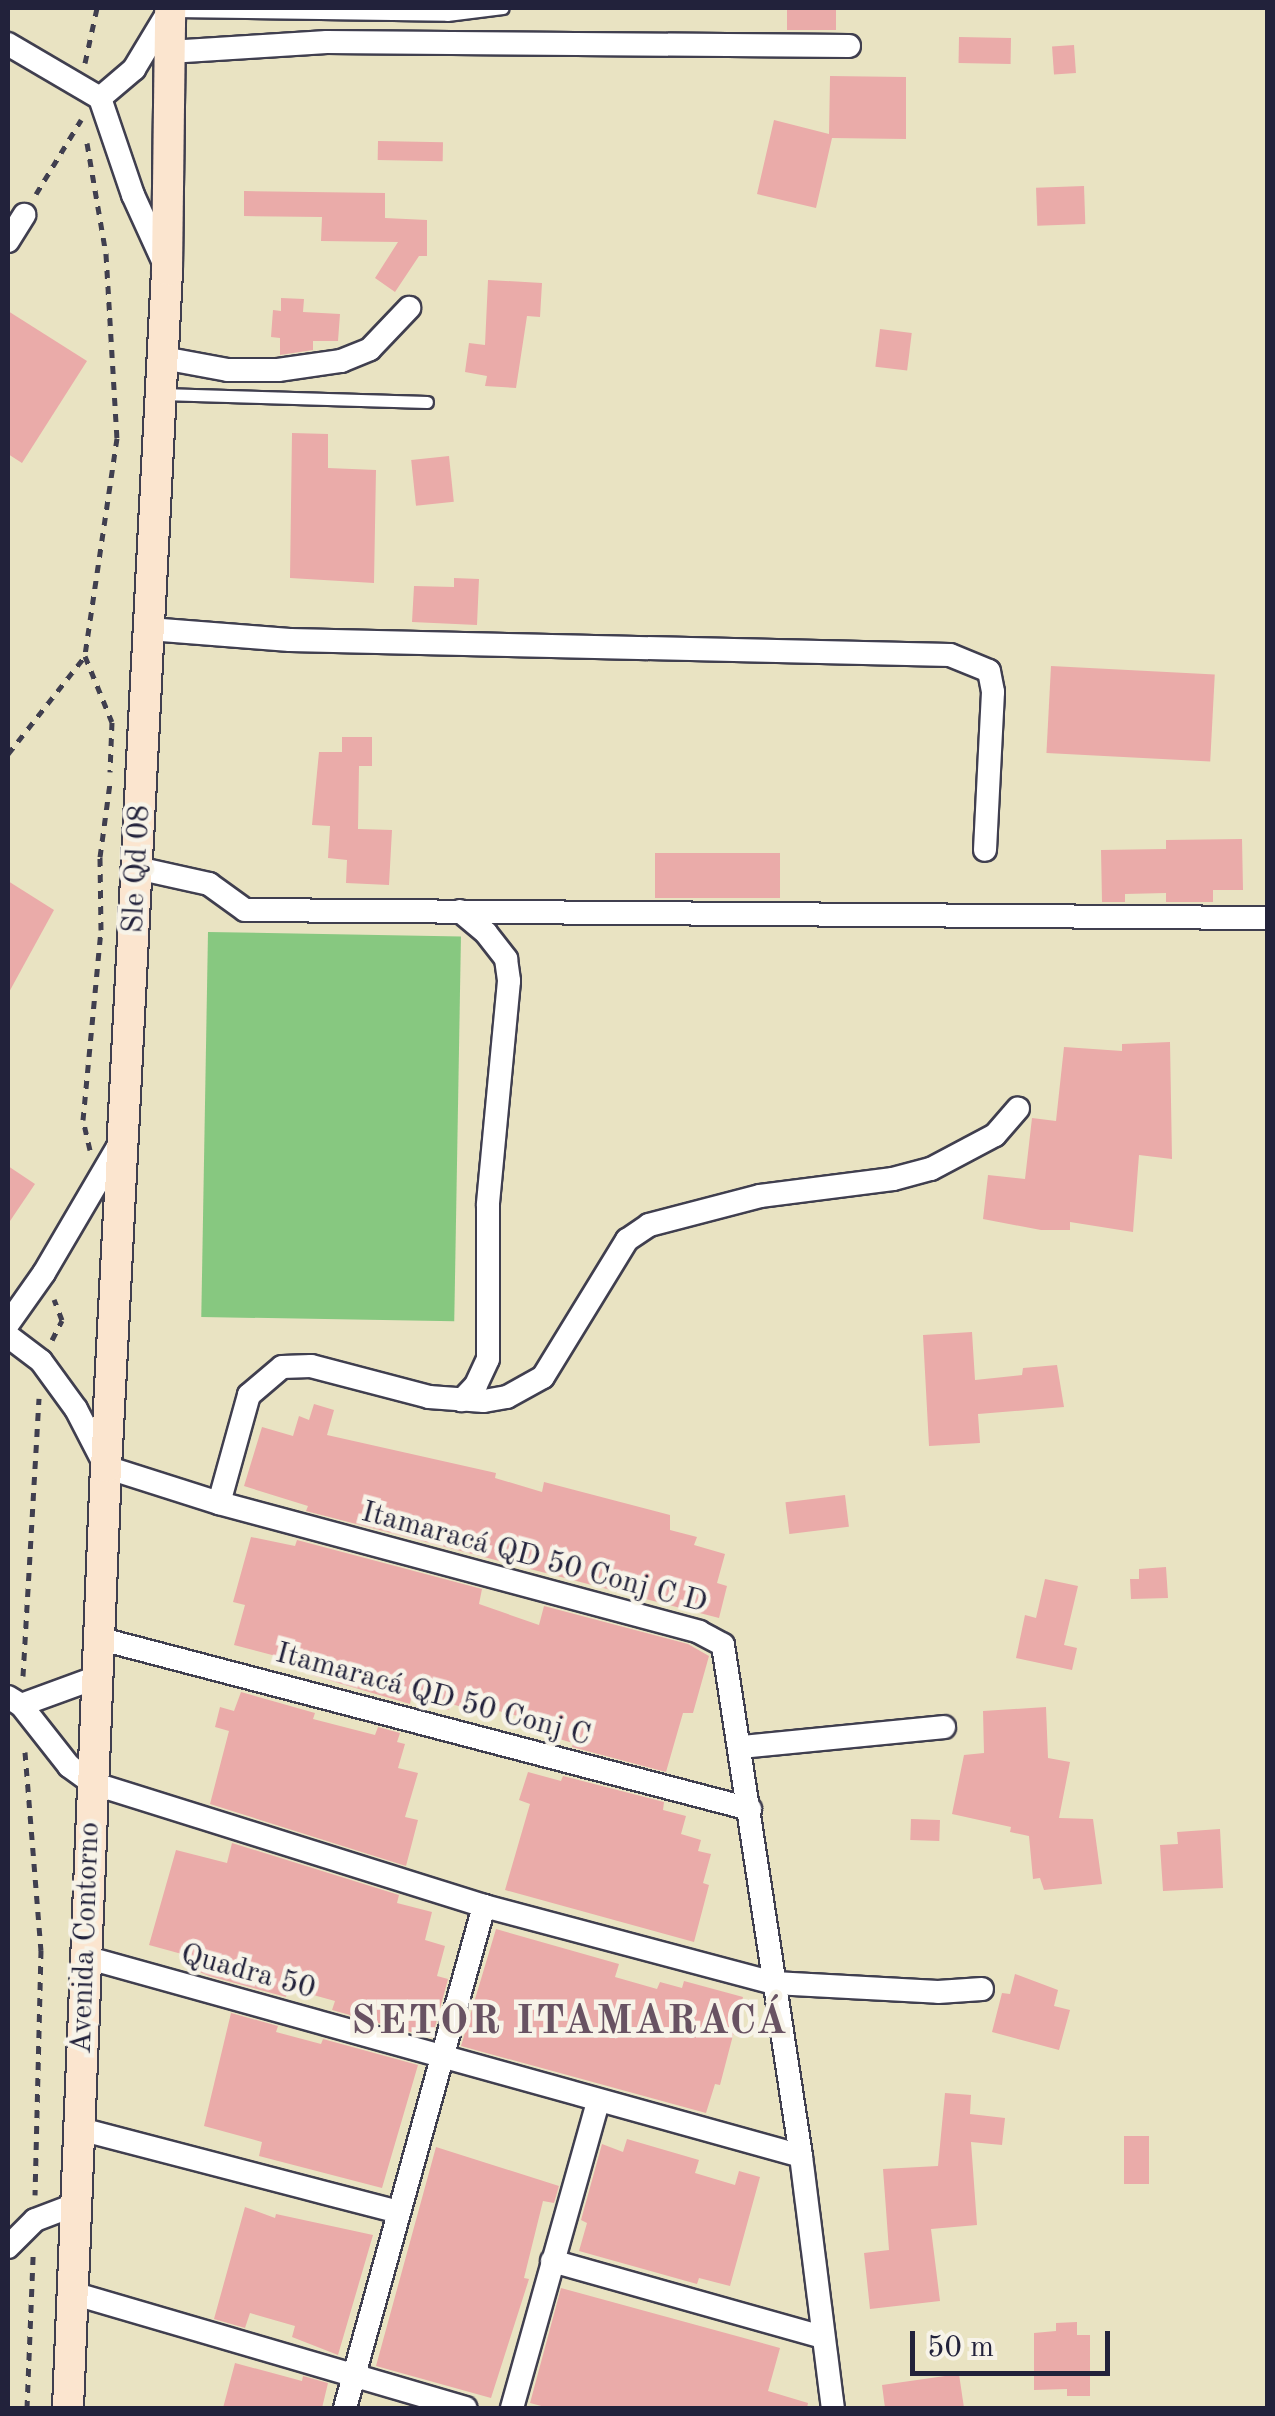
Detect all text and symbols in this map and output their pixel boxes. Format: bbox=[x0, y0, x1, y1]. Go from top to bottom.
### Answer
street label: Sle Qd 08 bbox=[116, 804, 158, 934]
street label: Itamaracá QD 50 Conj C D bbox=[357, 1495, 711, 1621]
street label: Itamaracá QD 50 Conj C bbox=[272, 1636, 594, 1754]
street label: Avenida Contorno bbox=[64, 1821, 108, 2055]
street label: Quadra 50 bbox=[177, 1937, 319, 2007]
district label: SETOR ITAMARACÁ bbox=[351, 1999, 789, 2047]
scale bar bbox=[915, 2311, 1115, 2373]
text: 50 m bbox=[927, 2333, 994, 2363]

